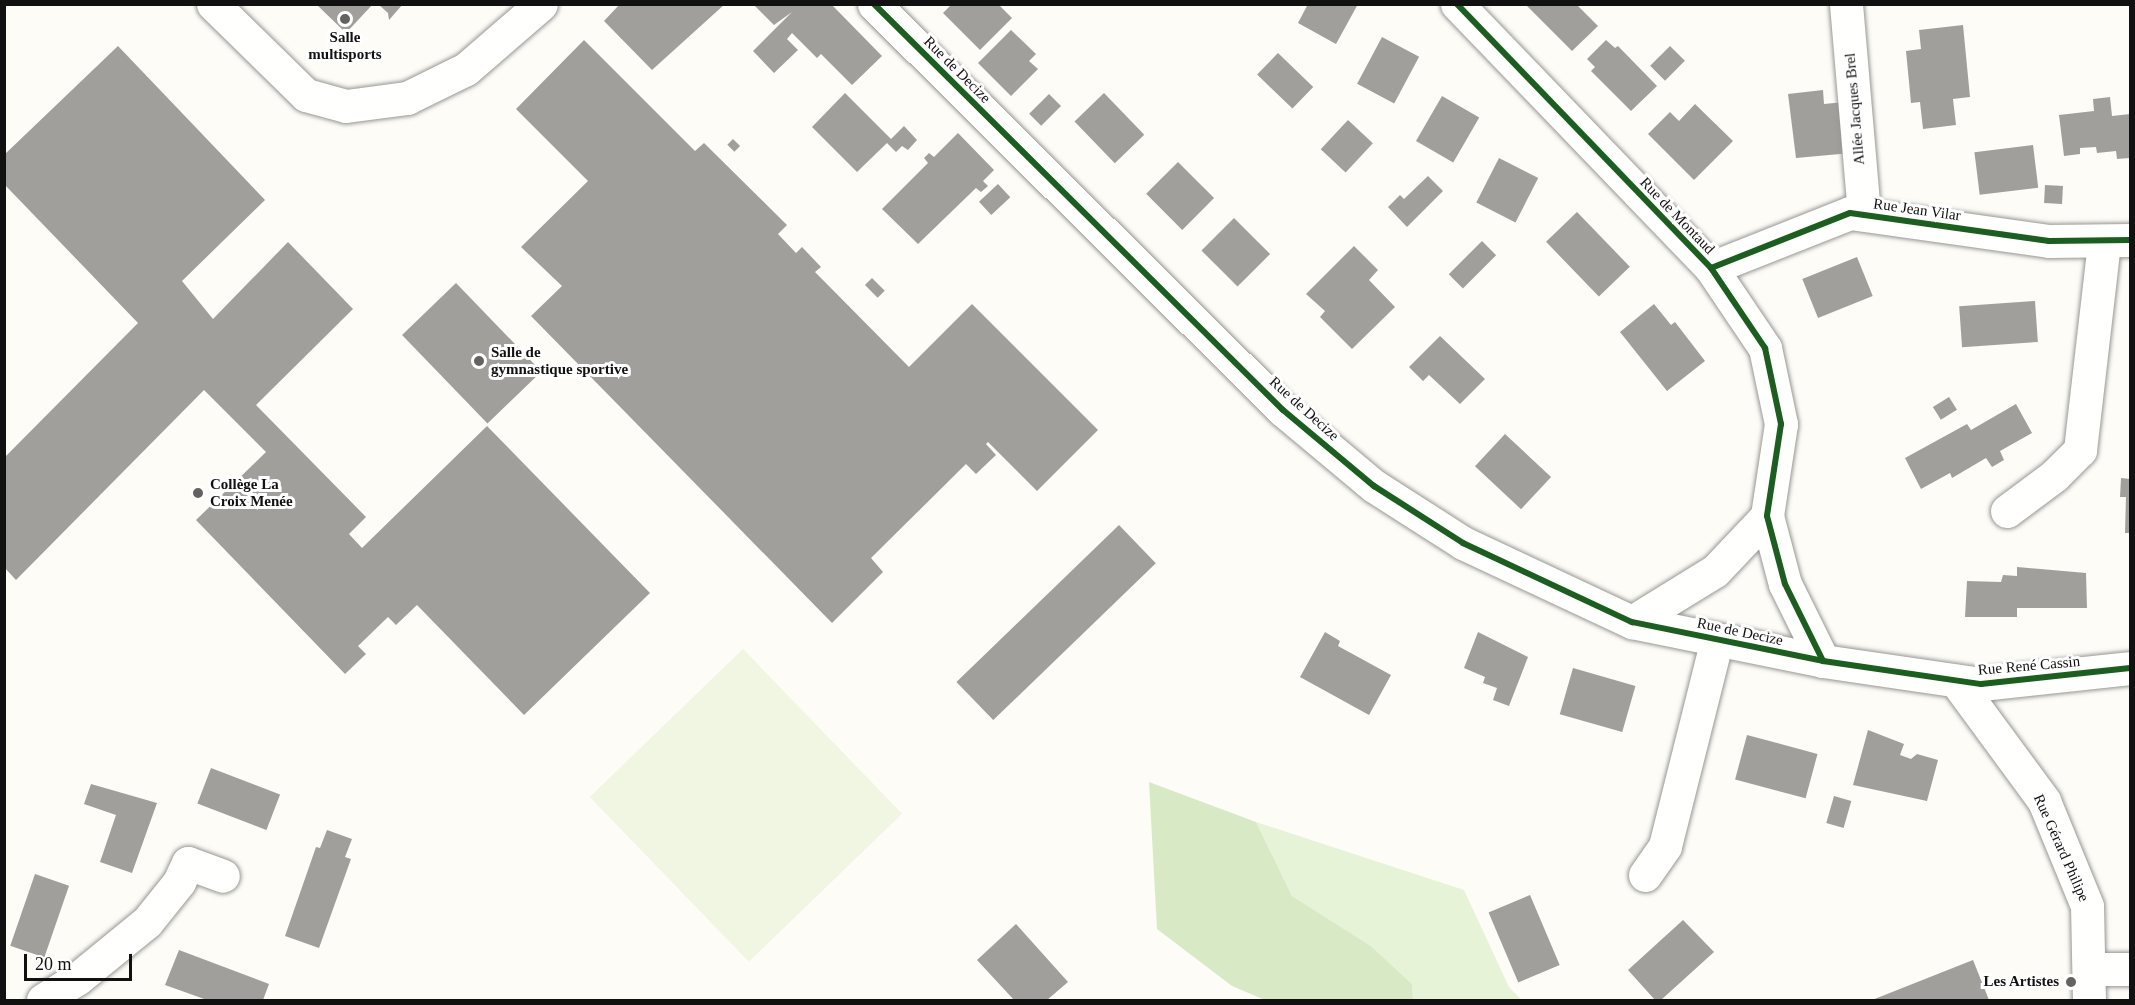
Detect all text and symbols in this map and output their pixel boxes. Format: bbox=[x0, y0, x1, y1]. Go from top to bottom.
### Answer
marker: Salle multisports bbox=[338, 12, 352, 26]
place label: Salle multisports bbox=[308, 28, 382, 63]
street label: Rue de Decize bbox=[920, 33, 994, 107]
street label: Allée Jacques Brel bbox=[1841, 52, 1869, 166]
street label: Rue de Montaud bbox=[1636, 174, 1718, 258]
street label: Rue Jean Vilar bbox=[1872, 195, 1962, 225]
place label: Salle de gymnastique sportive bbox=[491, 343, 628, 378]
marker: Salle de gymnastique sportive bbox=[472, 354, 486, 368]
street label: Rue de Decize bbox=[1265, 373, 1343, 445]
place label: Collège La Croix Menée bbox=[210, 475, 293, 510]
marker: Collège La Croix Menée bbox=[191, 486, 205, 500]
street label: Rue de Decize bbox=[1695, 614, 1785, 650]
street label: Rue René Cassin bbox=[1977, 653, 2081, 679]
street label: Rue Gérard Philipe bbox=[2029, 791, 2093, 905]
scale bar bbox=[27, 942, 135, 980]
text: 20 m bbox=[35, 954, 72, 974]
place label: Les Artistes bbox=[1983, 973, 2059, 991]
marker: Les Artistes bbox=[2064, 975, 2078, 989]

